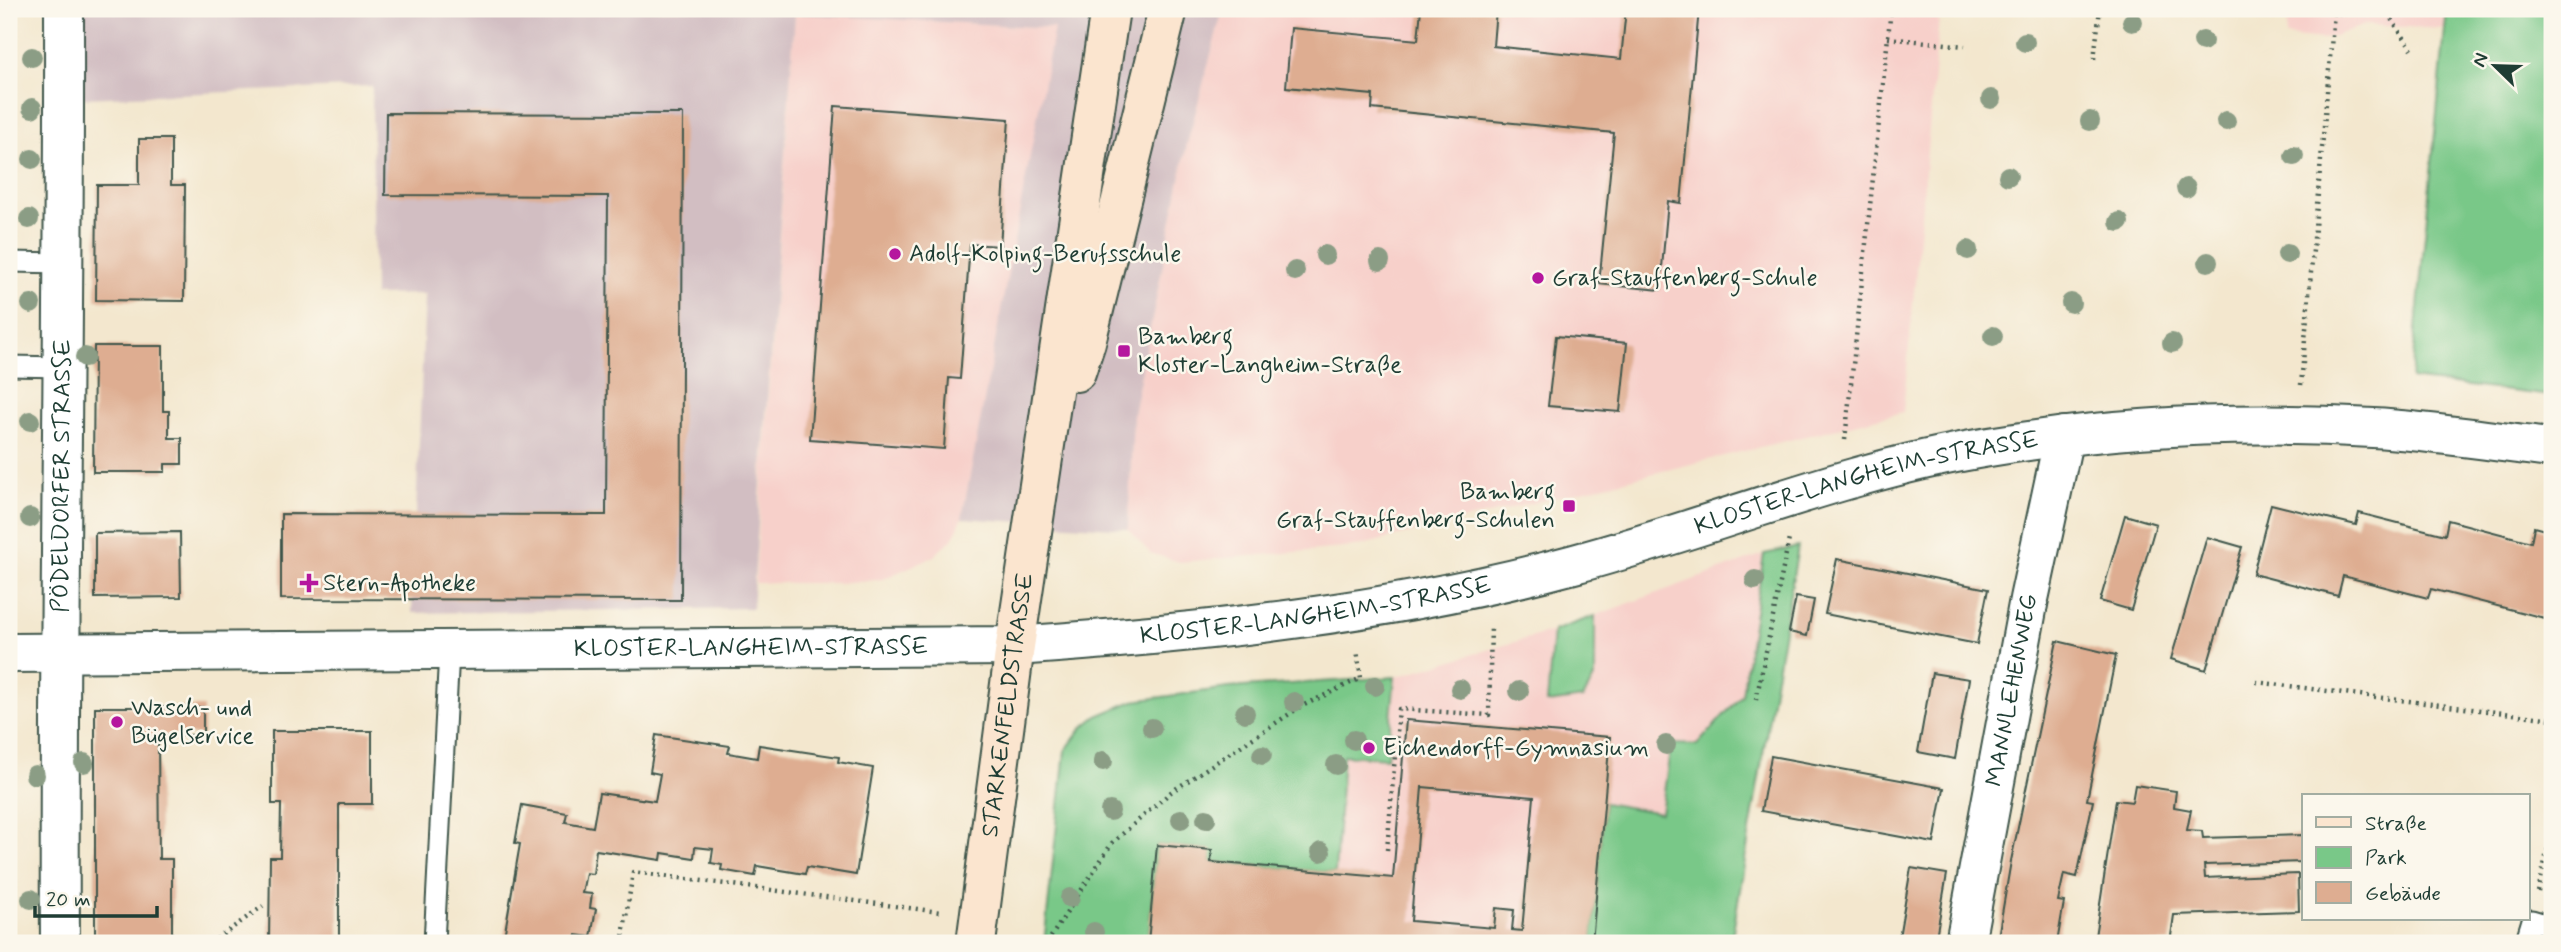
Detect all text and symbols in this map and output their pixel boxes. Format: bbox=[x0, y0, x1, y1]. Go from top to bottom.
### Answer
north arrow bbox=[2460, 32, 2530, 102]
text: N bbox=[2467, 49, 2495, 71]
place label: Adolf-Kolping-Berufsschule bbox=[909, 239, 1181, 273]
marker: Adolf-Kolping-Berufsschule bbox=[887, 246, 903, 262]
place label: Graf-Stauffenberg-Schule bbox=[1552, 263, 1818, 297]
marker: Graf-Stauffenberg-Schule bbox=[1530, 270, 1546, 286]
place label: Bamberg Kloster-Langheim-Straße bbox=[1138, 322, 1402, 383]
street label: PÖDELDORFER STRASSE bbox=[45, 339, 78, 613]
marker: Bamberg Kloster-Langheim-Straße bbox=[1116, 343, 1132, 359]
street label: KLOSTER-LANGHEIM-STRASSE bbox=[1691, 424, 2041, 542]
place label: Bamberg Graf-Stauffenberg-Schulen bbox=[1276, 477, 1555, 539]
marker: Bamberg Graf-Stauffenberg-Schulen bbox=[1561, 498, 1577, 514]
place label: Stern-Apotheke bbox=[323, 568, 476, 602]
street label: KLOSTER-LANGHEIM-STRASSE bbox=[1139, 569, 1494, 652]
street label: STARKENFELDSTRASSE bbox=[975, 571, 1041, 839]
marker: Stern-Apotheke bbox=[301, 575, 317, 591]
street label: MANNLEHENWEG bbox=[1979, 591, 2045, 789]
street label: KLOSTER-LANGHEIM-STRASSE bbox=[573, 631, 928, 665]
place label: Wasch- und Bügelservice bbox=[131, 693, 254, 752]
marker: Wasch- und Bügelservice bbox=[109, 714, 125, 730]
place label: Eichendorff-Gymnasium bbox=[1383, 733, 1649, 764]
marker: Eichendorff-Gymnasium bbox=[1361, 740, 1377, 756]
legend bbox=[2302, 794, 2530, 920]
text: Straße bbox=[2365, 810, 2427, 838]
text: Park bbox=[2365, 844, 2407, 872]
scale bar bbox=[35, 875, 158, 919]
text: Gebäude bbox=[2365, 880, 2441, 908]
text: 20 m bbox=[46, 886, 91, 914]

